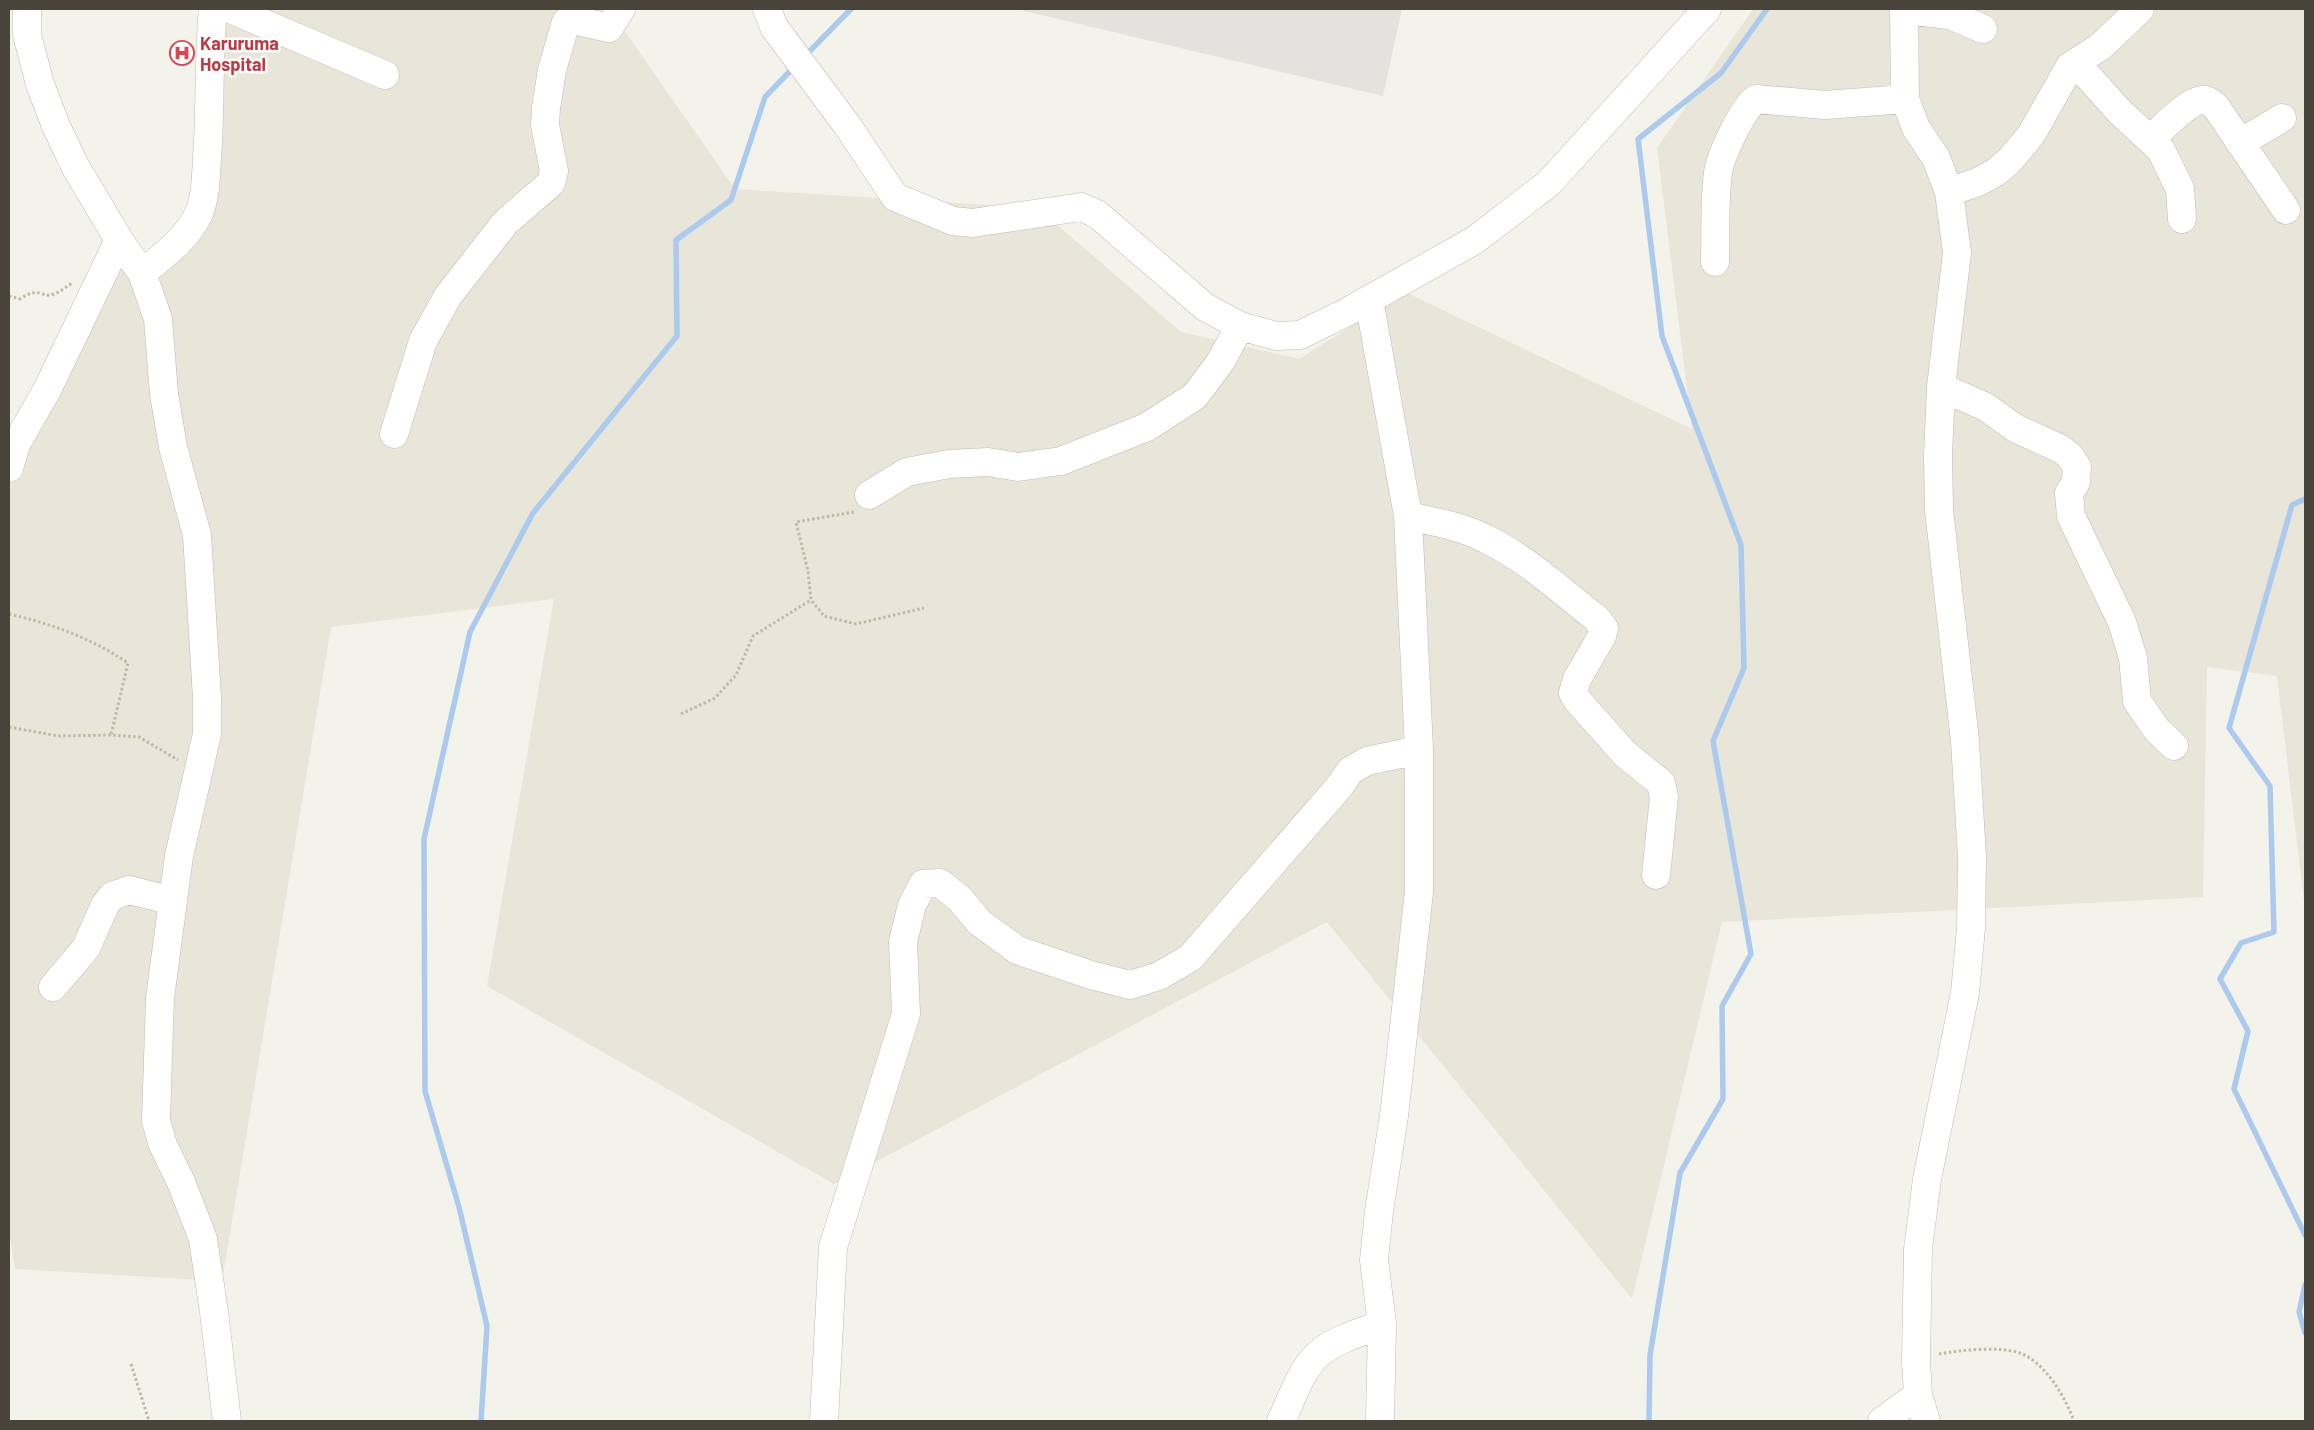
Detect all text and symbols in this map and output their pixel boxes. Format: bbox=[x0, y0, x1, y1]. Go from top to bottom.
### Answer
place label: Karuruma Hospital bbox=[200, 32, 279, 75]
hospital icon: Karuruma Hospital bbox=[169, 40, 195, 66]

